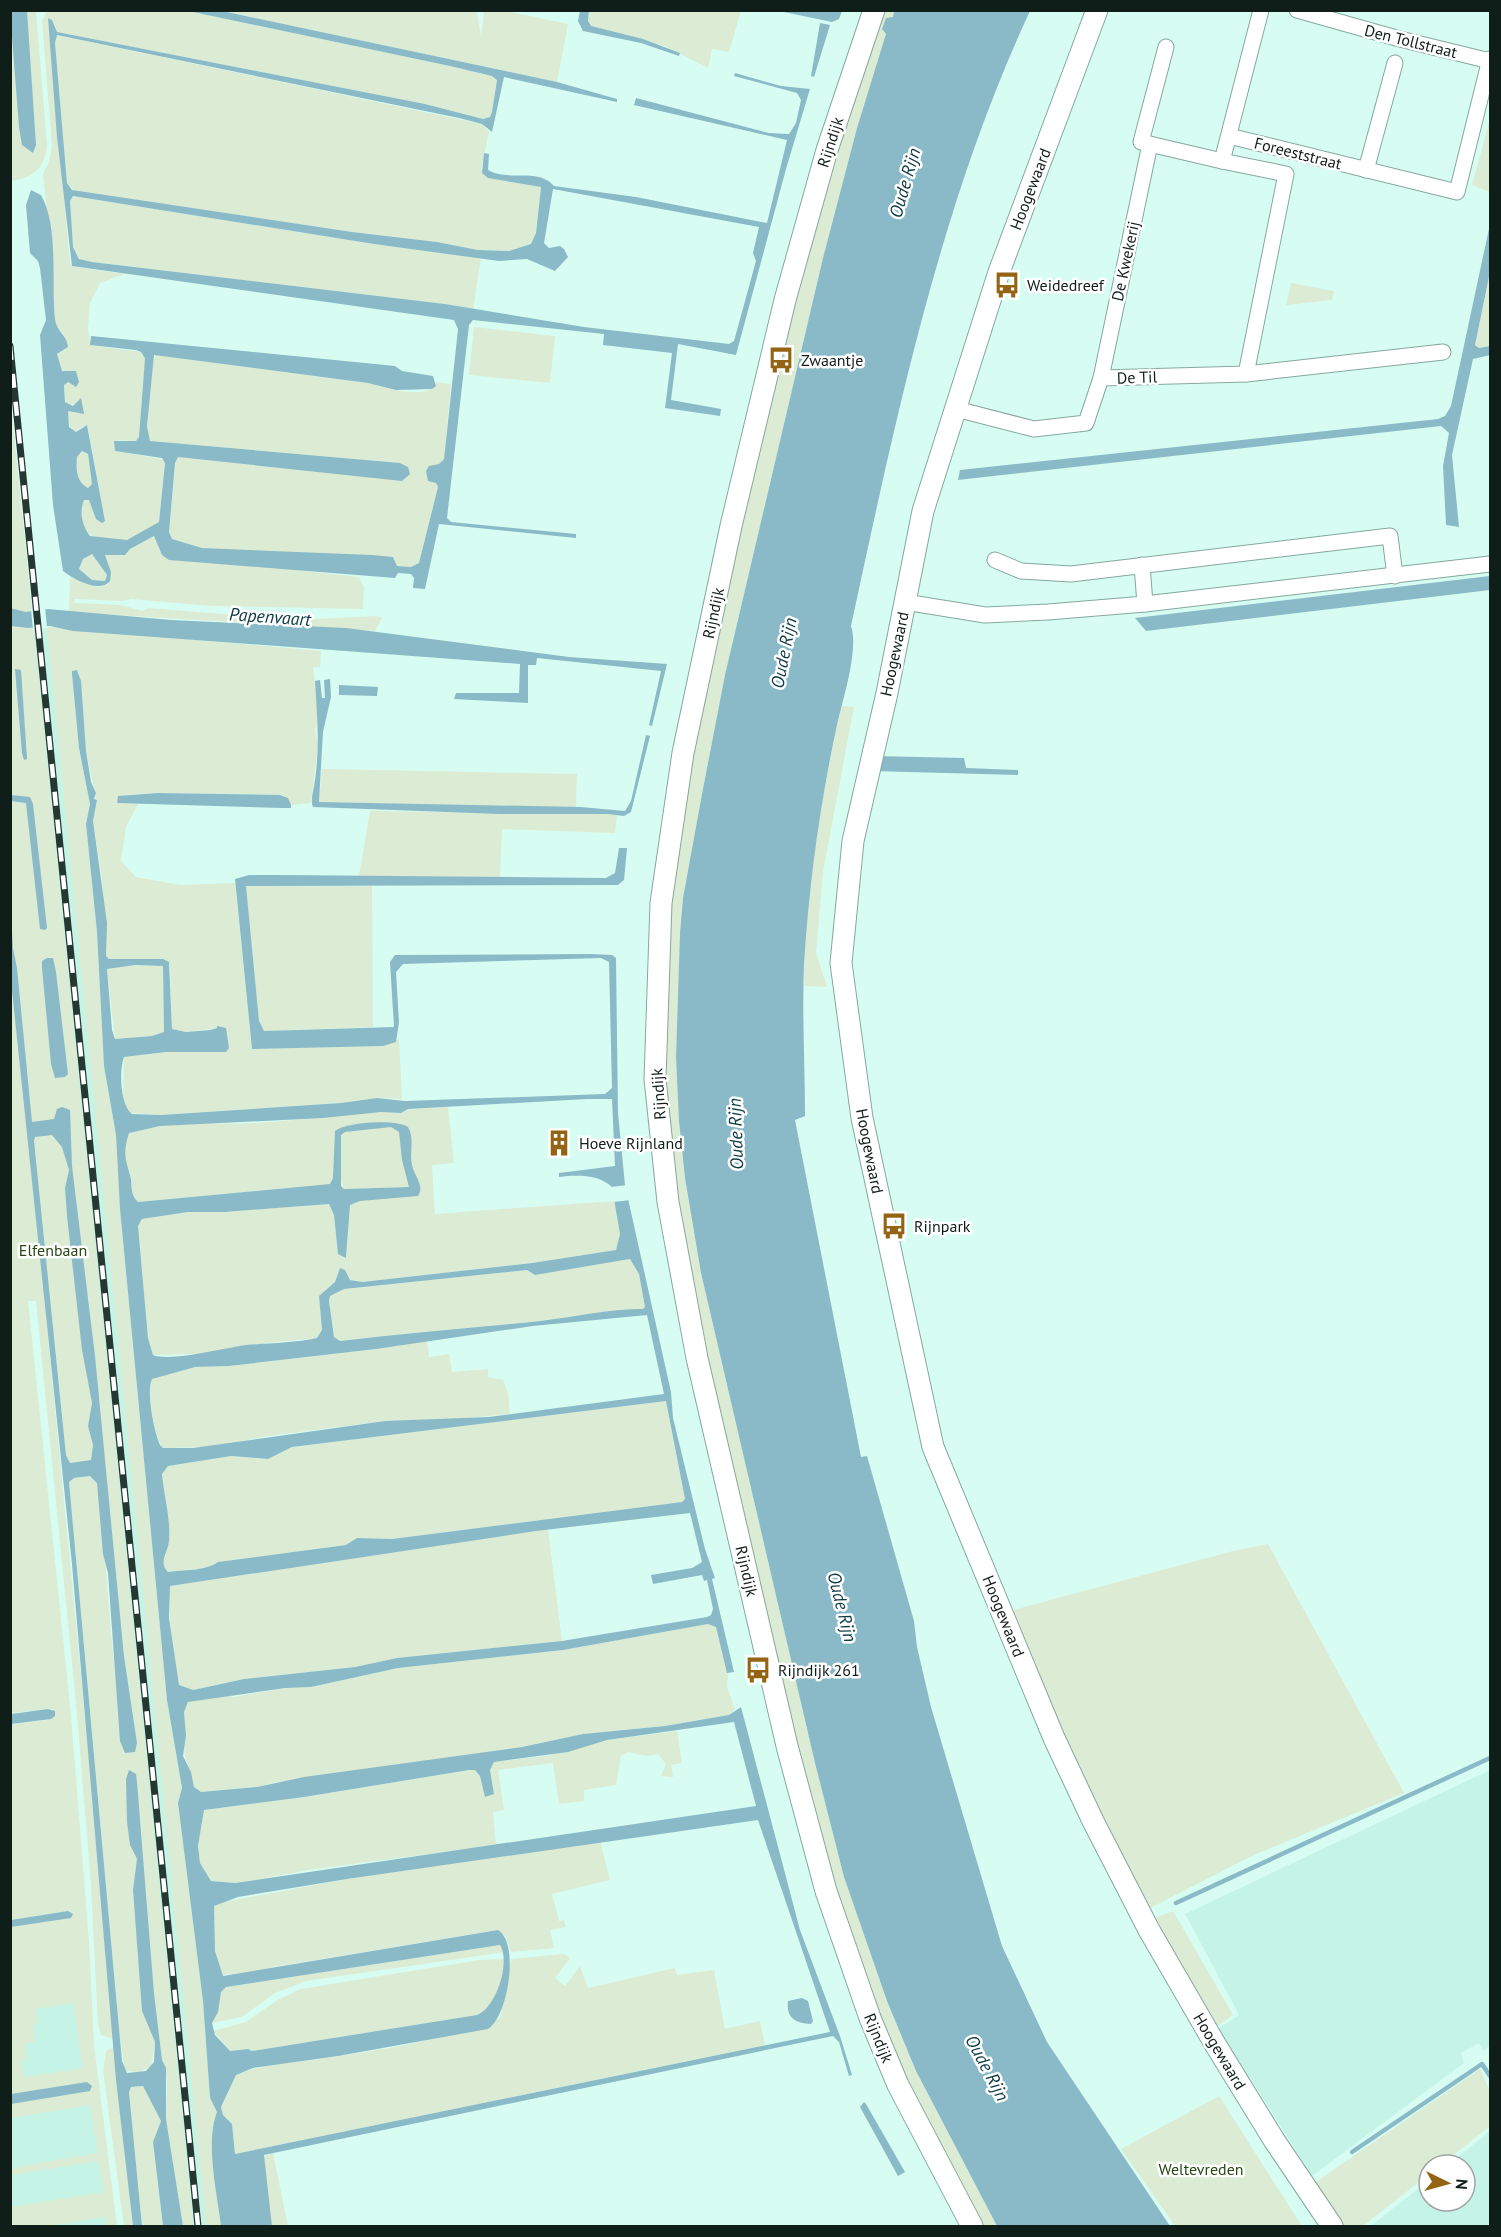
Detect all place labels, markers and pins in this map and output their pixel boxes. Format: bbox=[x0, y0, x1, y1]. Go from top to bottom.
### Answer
bus stop icon: Weidedreef bbox=[992, 270, 1022, 300]
place label: Weidedreef bbox=[1027, 275, 1105, 295]
bus stop icon: Zwaantje bbox=[766, 345, 796, 375]
place label: Zwaantje bbox=[801, 350, 863, 370]
building icon: Hoeve Rijnland bbox=[544, 1128, 574, 1158]
place label: Hoeve Rijnland bbox=[579, 1133, 683, 1153]
bus stop icon: Rijnpark bbox=[879, 1211, 909, 1241]
place label: Rijnpark bbox=[914, 1216, 971, 1236]
bus stop icon: Rijndijk 261 bbox=[743, 1655, 773, 1685]
place label: Rijndijk 261 bbox=[778, 1660, 860, 1680]

